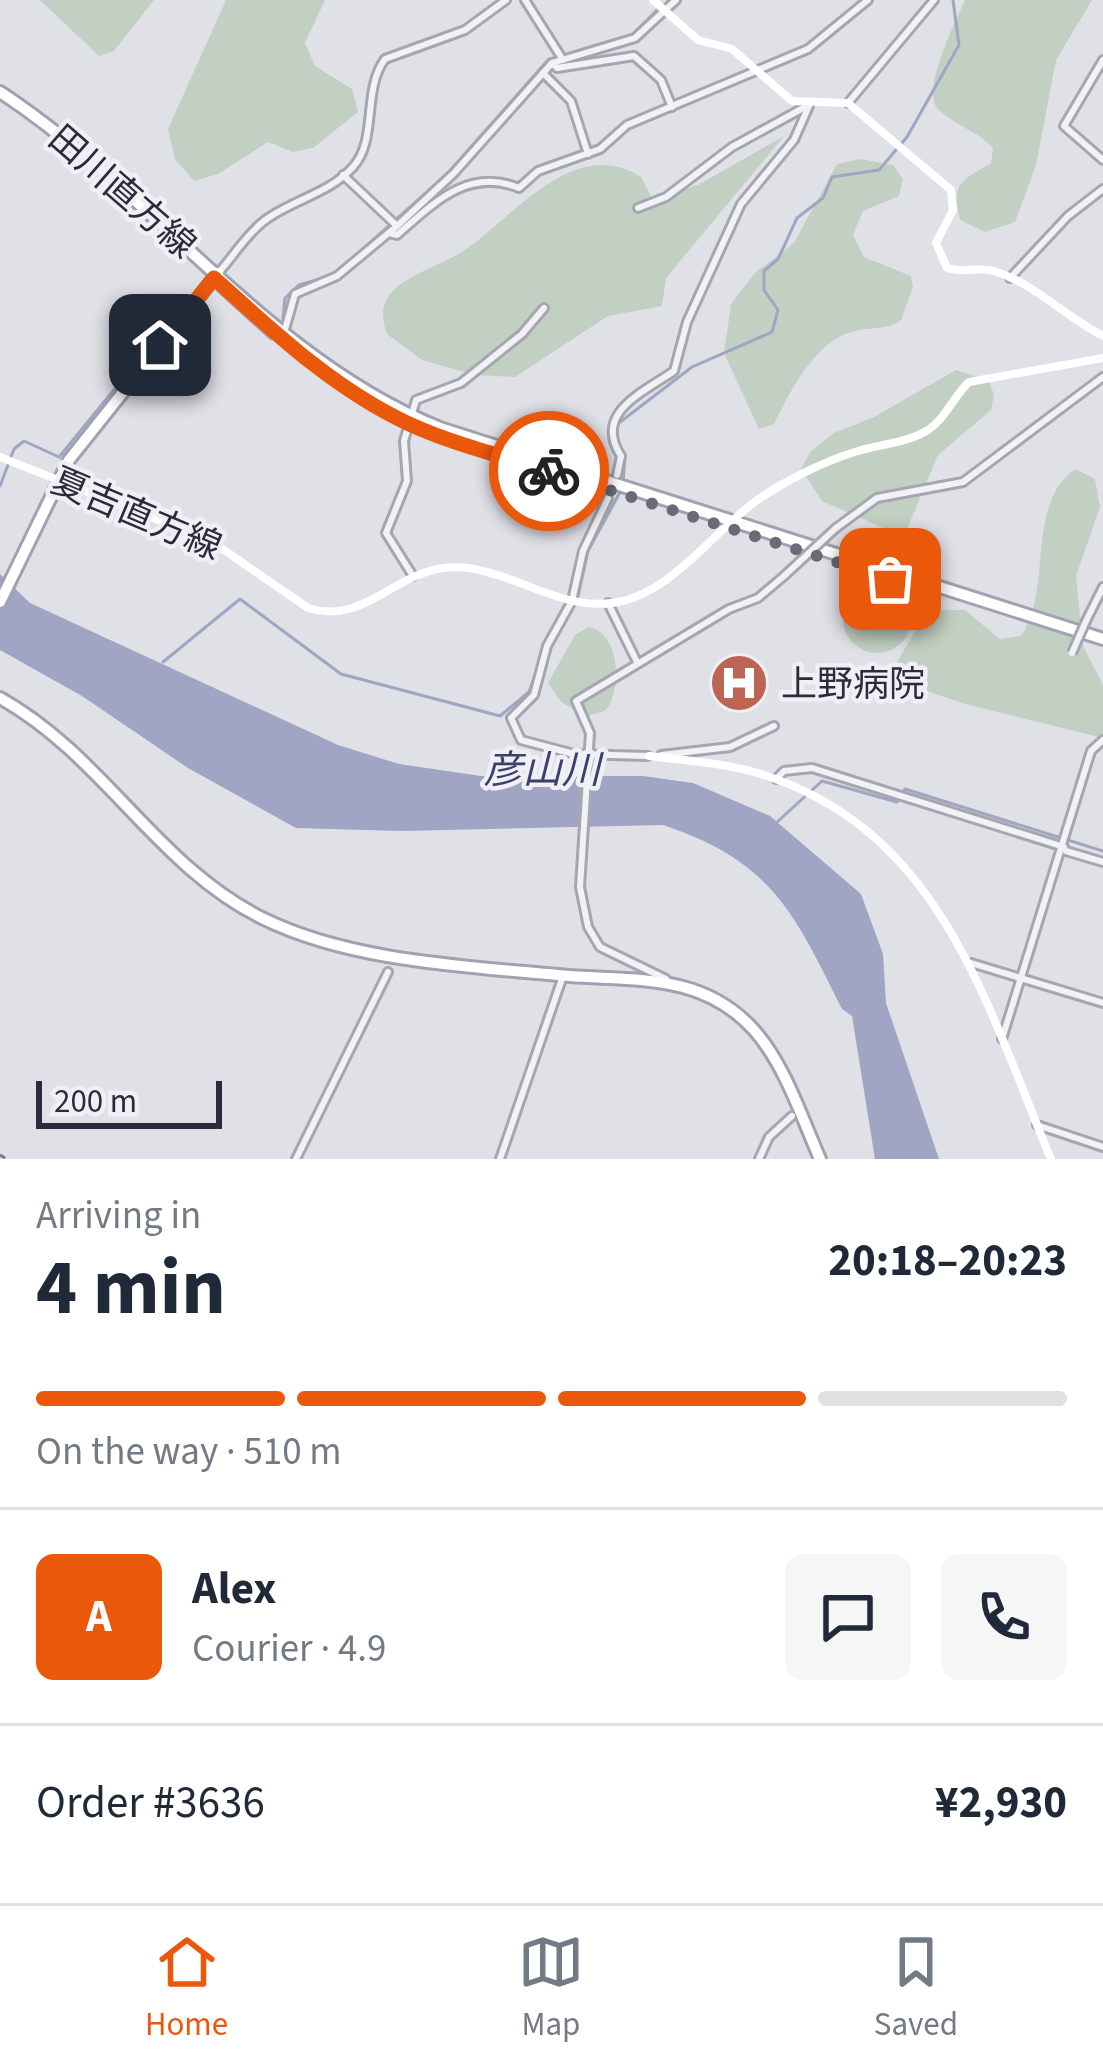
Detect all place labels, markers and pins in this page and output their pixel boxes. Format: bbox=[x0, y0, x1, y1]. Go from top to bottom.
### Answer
pin bbox=[109, 294, 211, 396]
pin bbox=[839, 528, 941, 630]
hospital icon: 上野病院 bbox=[708, 652, 770, 714]
place label: 上野病院 bbox=[781, 659, 925, 710]

